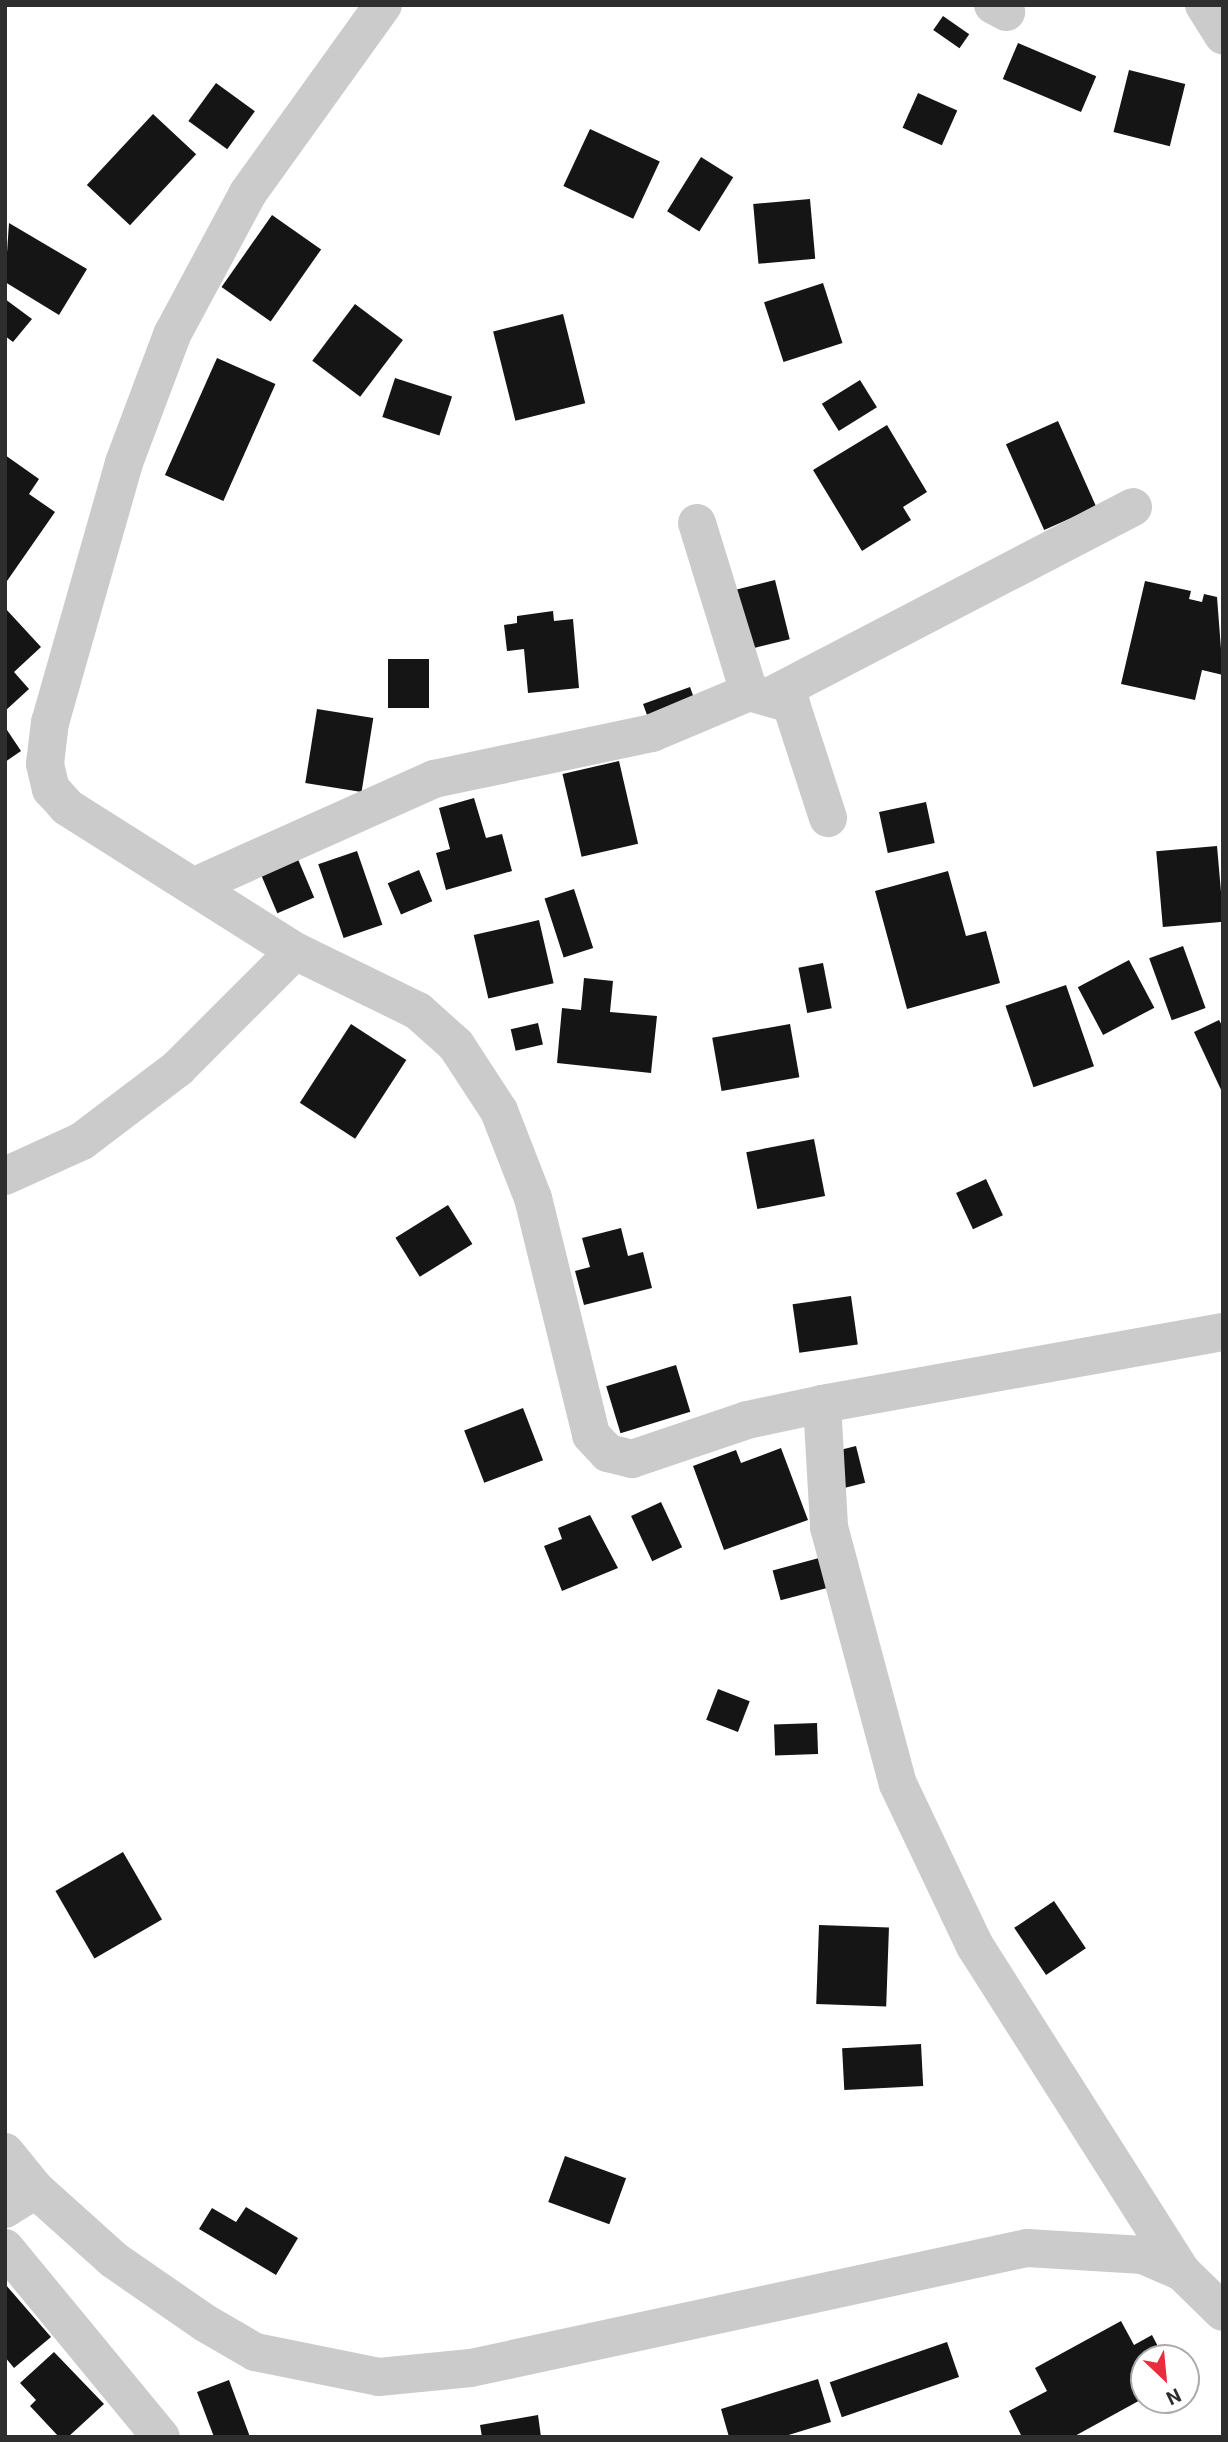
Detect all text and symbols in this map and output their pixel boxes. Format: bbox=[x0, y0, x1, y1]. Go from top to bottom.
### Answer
north arrow bbox=[1130, 2344, 1200, 2414]
text: N bbox=[1162, 2383, 1185, 2410]

